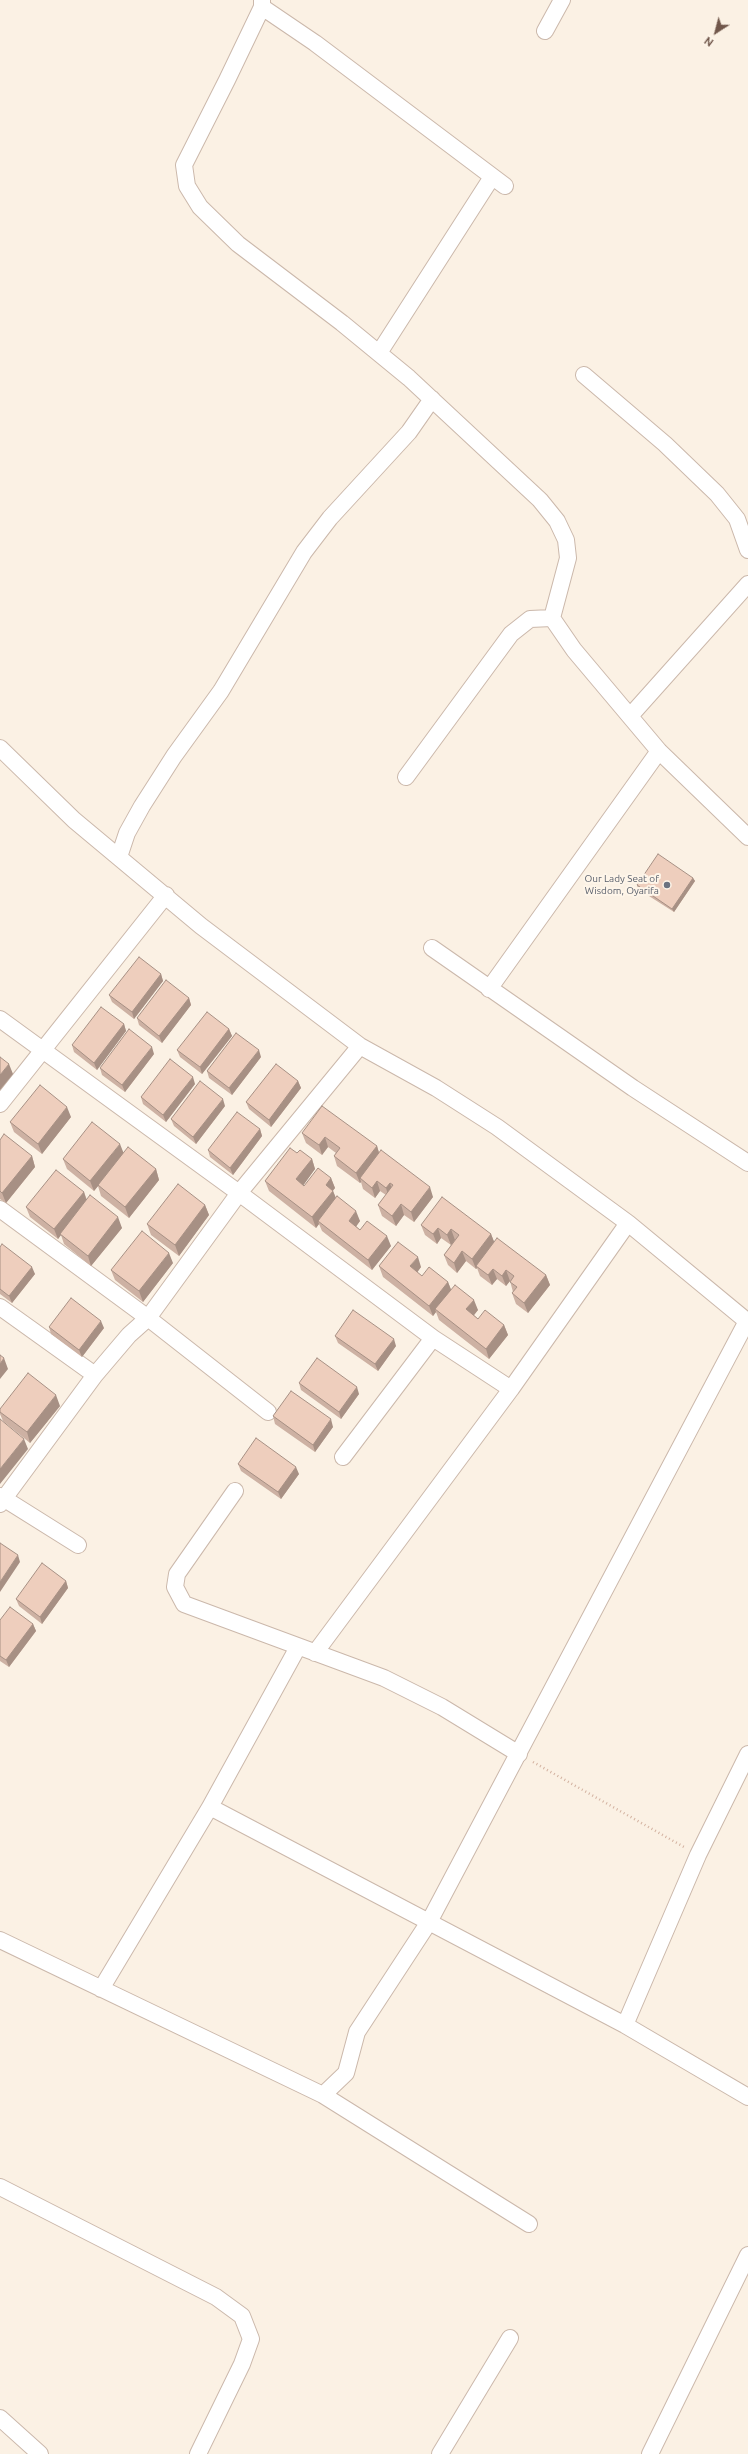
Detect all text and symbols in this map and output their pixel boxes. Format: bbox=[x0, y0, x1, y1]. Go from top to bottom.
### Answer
north arrow bbox=[696, 12, 736, 52]
text: N bbox=[702, 34, 716, 49]
place label: Our Lady Seat of Wisdom, Oyarifa bbox=[584, 873, 659, 896]
marker: Our Lady Seat of Wisdom, Oyarifa bbox=[662, 880, 672, 890]

